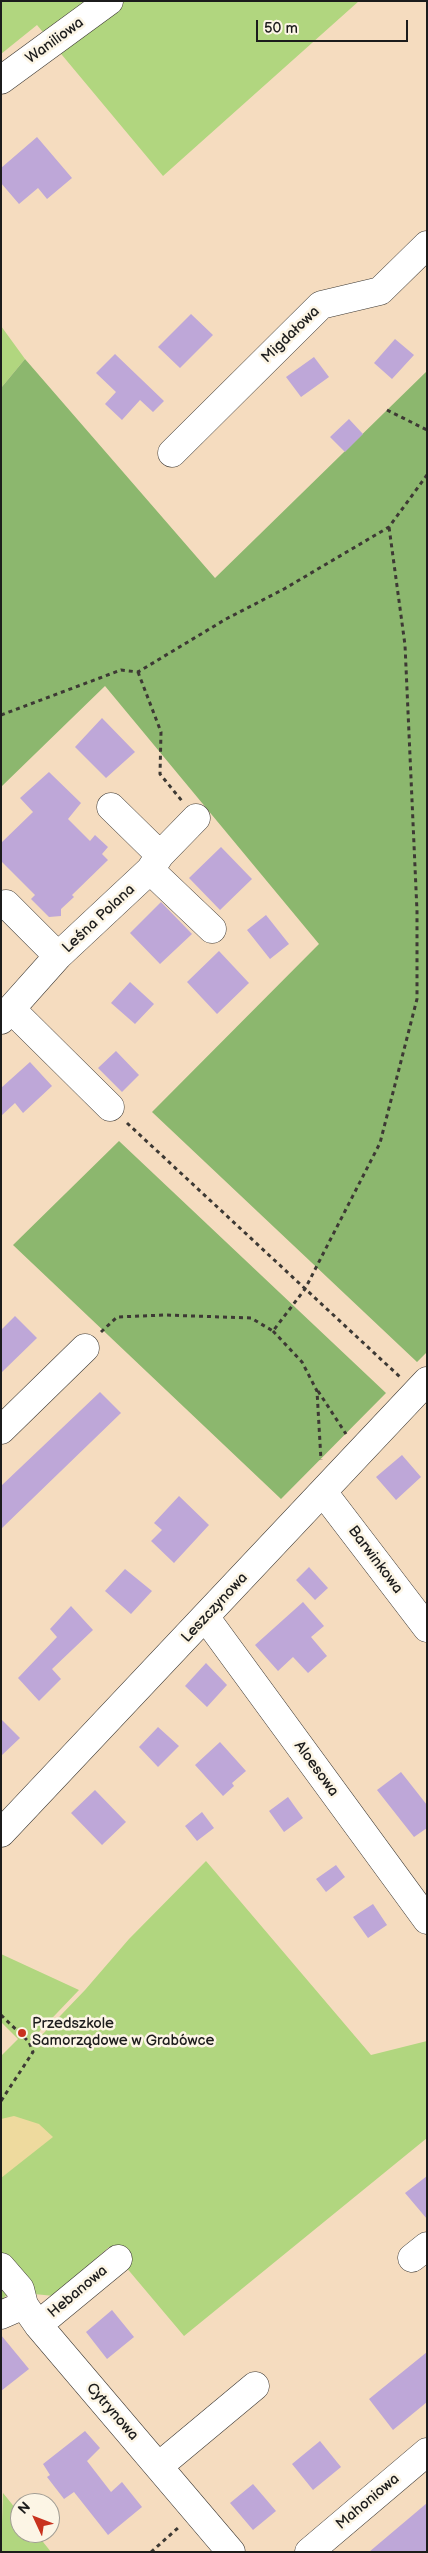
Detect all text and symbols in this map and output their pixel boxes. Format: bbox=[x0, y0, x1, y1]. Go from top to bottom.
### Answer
scale bar bbox=[258, 10, 410, 42]
street label: Waniliowa bbox=[23, 14, 87, 68]
text: 50 m bbox=[264, 19, 298, 38]
street label: Migdałowa bbox=[258, 303, 324, 367]
street label: Leśna Polana bbox=[59, 881, 139, 957]
street label: Barwinkowa bbox=[344, 1523, 406, 1597]
street label: Leszczynowa bbox=[178, 1569, 252, 1647]
street label: Aloesowa bbox=[290, 1738, 342, 1800]
place label: Przedszkole Samorządowe w Grabówce bbox=[32, 2015, 214, 2050]
marker: Przedszkole Samorządowe w Grabówce bbox=[16, 2027, 28, 2039]
street label: Hebanowa bbox=[45, 2262, 111, 2322]
street label: Cytrynowa bbox=[82, 2380, 142, 2444]
street label: Mahoniowa bbox=[333, 2470, 403, 2534]
north arrow bbox=[10, 2493, 60, 2543]
text: N bbox=[15, 2498, 34, 2518]

